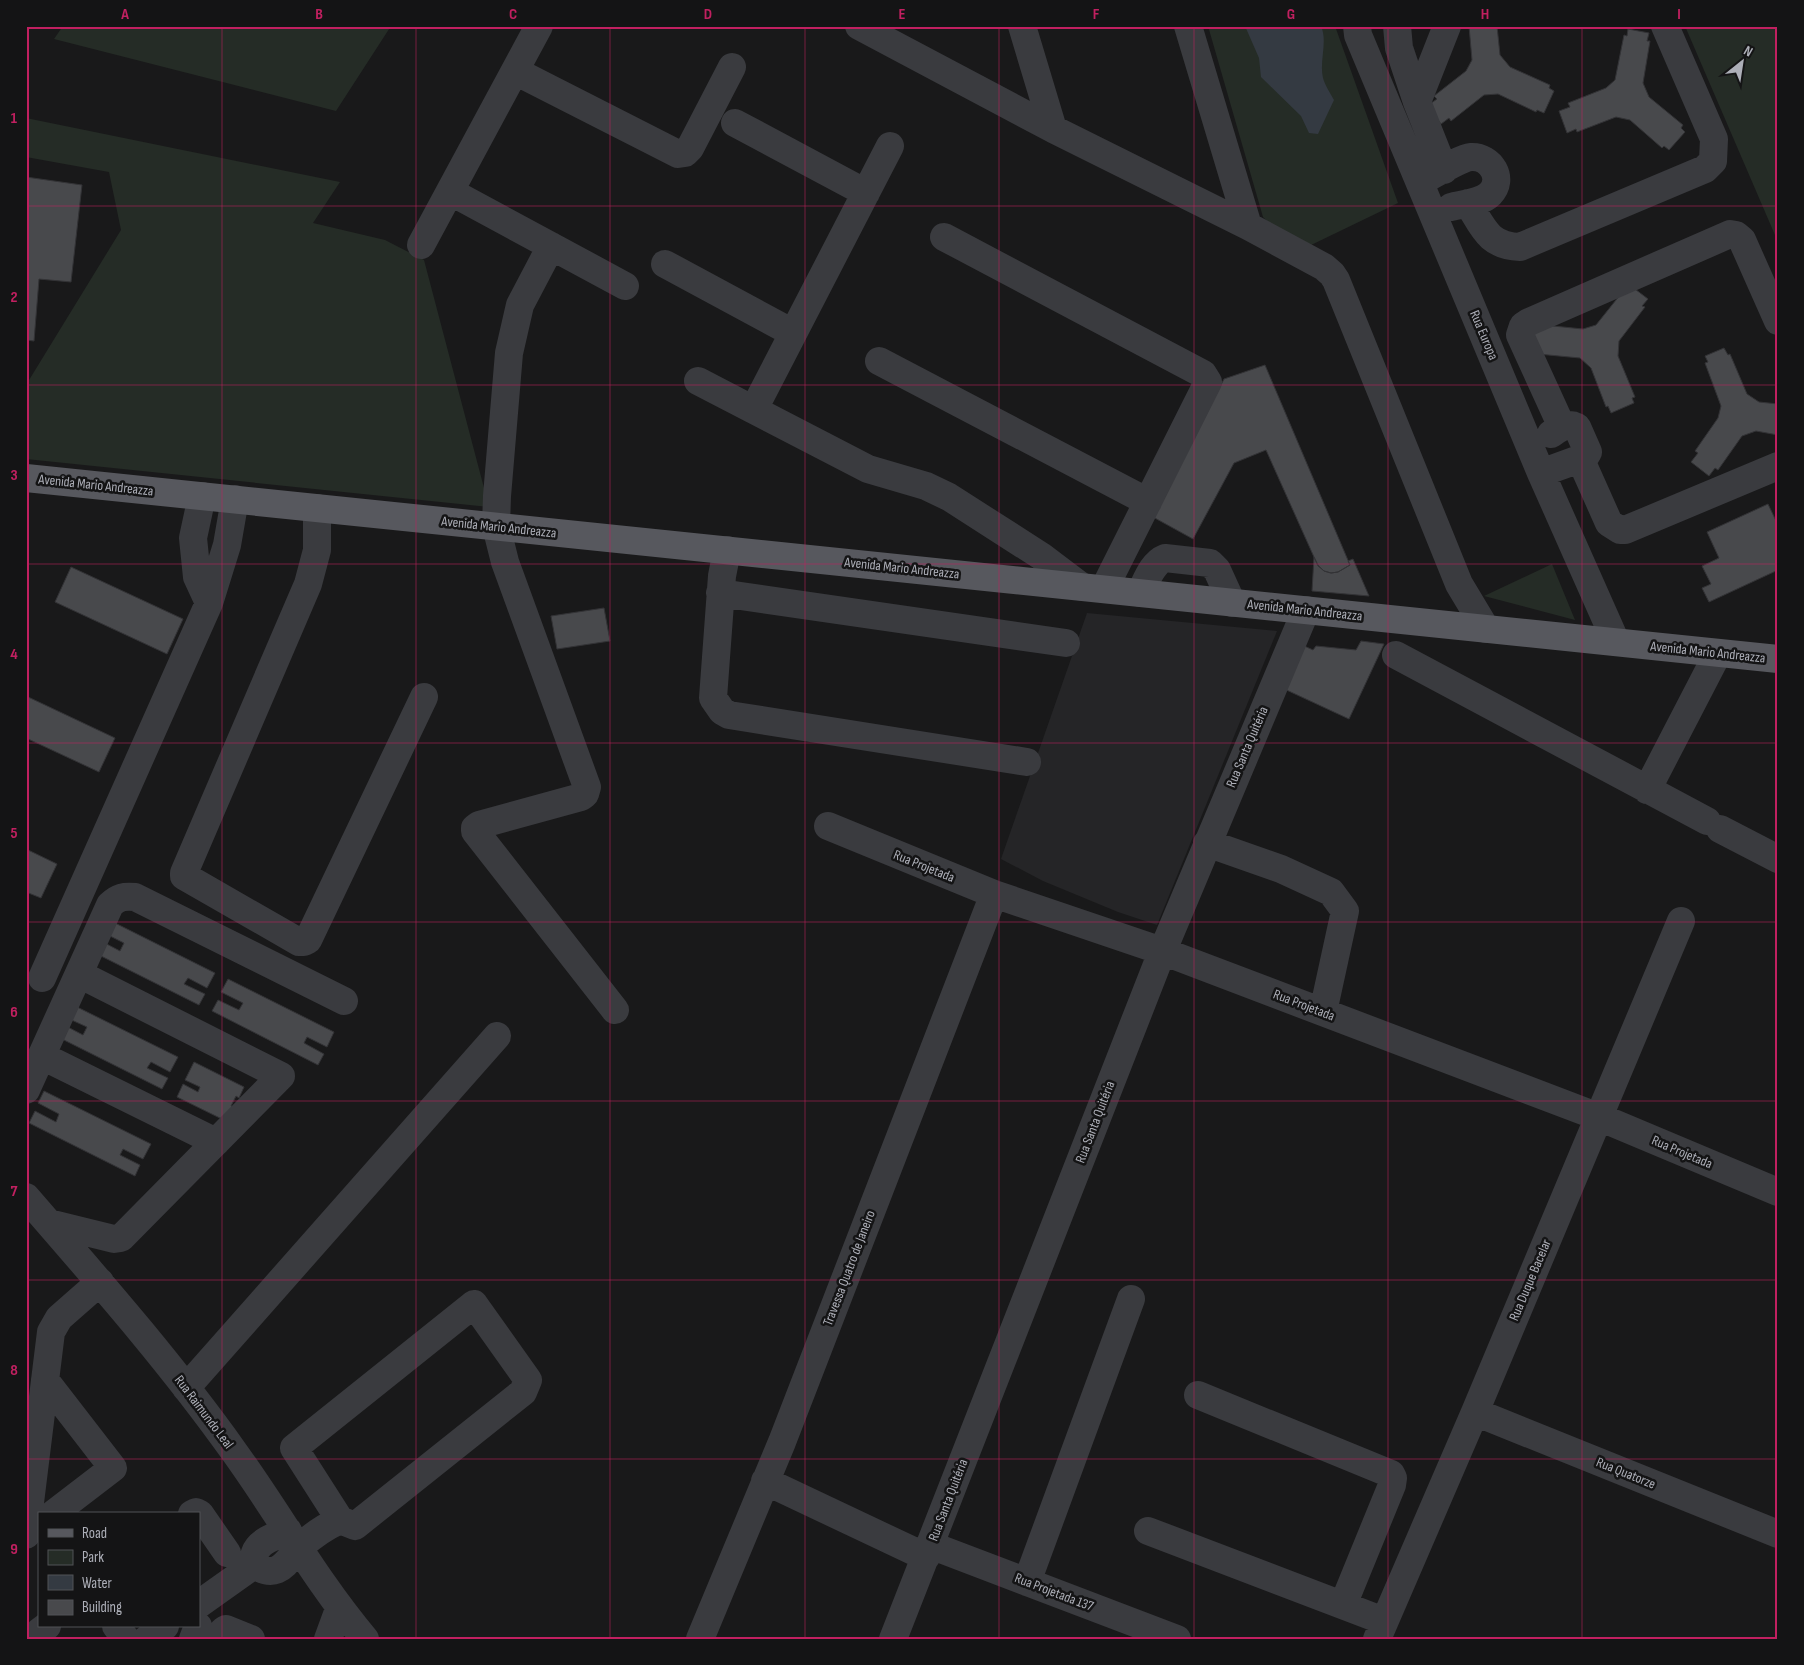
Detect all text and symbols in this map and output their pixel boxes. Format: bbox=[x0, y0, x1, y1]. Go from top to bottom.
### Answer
text: A bbox=[120, 5, 129, 24]
text: B bbox=[315, 5, 323, 24]
text: C bbox=[509, 5, 517, 24]
text: D bbox=[704, 5, 712, 24]
text: E bbox=[899, 5, 906, 24]
text: F bbox=[1093, 5, 1100, 24]
text: G bbox=[1287, 5, 1295, 24]
text: H bbox=[1481, 5, 1489, 24]
text: I bbox=[1677, 5, 1681, 24]
north arrow bbox=[1716, 38, 1766, 88]
text: N bbox=[1741, 42, 1756, 60]
text: 1 bbox=[11, 109, 18, 128]
text: 2 bbox=[10, 288, 18, 307]
street label: Rua Europa bbox=[1466, 308, 1502, 362]
text: 3 bbox=[10, 466, 18, 485]
street label: Avenida Mario Andreazza bbox=[37, 470, 154, 499]
street label: Avenida Mario Andreazza bbox=[440, 512, 557, 541]
street label: Avenida Mario Andreazza bbox=[843, 553, 960, 582]
street label: Avenida Mario Andreazza bbox=[1246, 595, 1363, 624]
street label: Avenida Mario Andreazza bbox=[1649, 637, 1766, 666]
text: 4 bbox=[10, 645, 18, 664]
street label: Rua Santa Quitéria bbox=[1222, 704, 1272, 790]
text: 5 bbox=[10, 824, 18, 843]
street label: Rua Projetada bbox=[891, 846, 957, 886]
street label: Rua Projetada bbox=[1271, 986, 1337, 1024]
text: 6 bbox=[10, 1003, 18, 1022]
street label: Rua Santa Quitéria bbox=[1072, 1079, 1118, 1165]
street label: Rua Projetada bbox=[1649, 1132, 1715, 1172]
text: 7 bbox=[11, 1182, 18, 1201]
street label: Travessa Quatro de Janeiro bbox=[819, 1208, 879, 1328]
street label: Rua Duque Bacelar bbox=[1505, 1237, 1555, 1323]
text: 8 bbox=[10, 1361, 18, 1380]
street label: Rua Raimundo Leal bbox=[171, 1372, 237, 1452]
street label: Rua Quatorze bbox=[1594, 1453, 1658, 1493]
street label: Rua Santa Quitéria bbox=[925, 1457, 971, 1543]
legend bbox=[38, 1512, 200, 1628]
text: Road bbox=[82, 1524, 107, 1543]
text: 9 bbox=[10, 1540, 18, 1559]
text: Park bbox=[82, 1548, 104, 1567]
street label: Rua Projetada 137 bbox=[1012, 1569, 1096, 1615]
text: Water bbox=[82, 1574, 113, 1593]
text: Building bbox=[82, 1598, 122, 1617]

